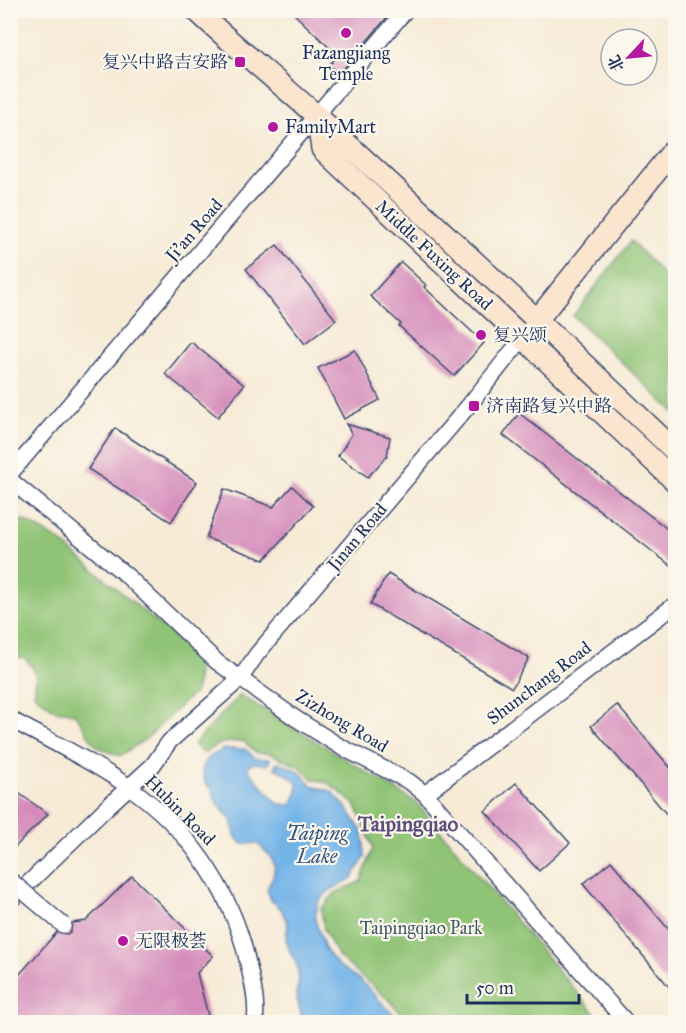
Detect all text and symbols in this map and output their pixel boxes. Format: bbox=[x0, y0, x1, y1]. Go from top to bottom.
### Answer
marker: Fazangjiang Temple bbox=[339, 26, 353, 40]
north arrow bbox=[599, 27, 659, 87]
place label: Fazangjiang Temple bbox=[302, 42, 391, 85]
place label: 复兴中路吉安路 bbox=[102, 51, 228, 73]
text: 北 bbox=[604, 52, 628, 75]
marker: 复兴中路吉安路 bbox=[233, 55, 247, 69]
place label: FamilyMart bbox=[285, 116, 377, 138]
marker: FamilyMart bbox=[266, 120, 280, 134]
street label: Ji'an Road bbox=[159, 194, 228, 268]
street label: Middle Fuxing Road bbox=[370, 195, 497, 316]
place label: 复兴颂 bbox=[493, 324, 547, 346]
marker: 复兴颂 bbox=[474, 328, 488, 342]
place label: 济南路复兴中路 bbox=[486, 395, 612, 417]
marker: 济南路复兴中路 bbox=[467, 399, 481, 413]
street label: Jinan Road bbox=[321, 499, 392, 577]
street label: Shunchang Road bbox=[482, 637, 596, 730]
street label: Zizhong Road bbox=[291, 685, 392, 758]
street label: Hubin Road bbox=[140, 770, 220, 850]
district label: Taipingqiao bbox=[357, 811, 459, 837]
water label: Taiping Lake bbox=[287, 821, 349, 868]
park label: Taipingqiao Park bbox=[360, 917, 483, 940]
place label: 无限极荟 bbox=[135, 930, 207, 952]
marker: 无限极荟 bbox=[116, 934, 130, 948]
scale bar bbox=[467, 967, 580, 1005]
text: 50 m bbox=[476, 977, 514, 999]

